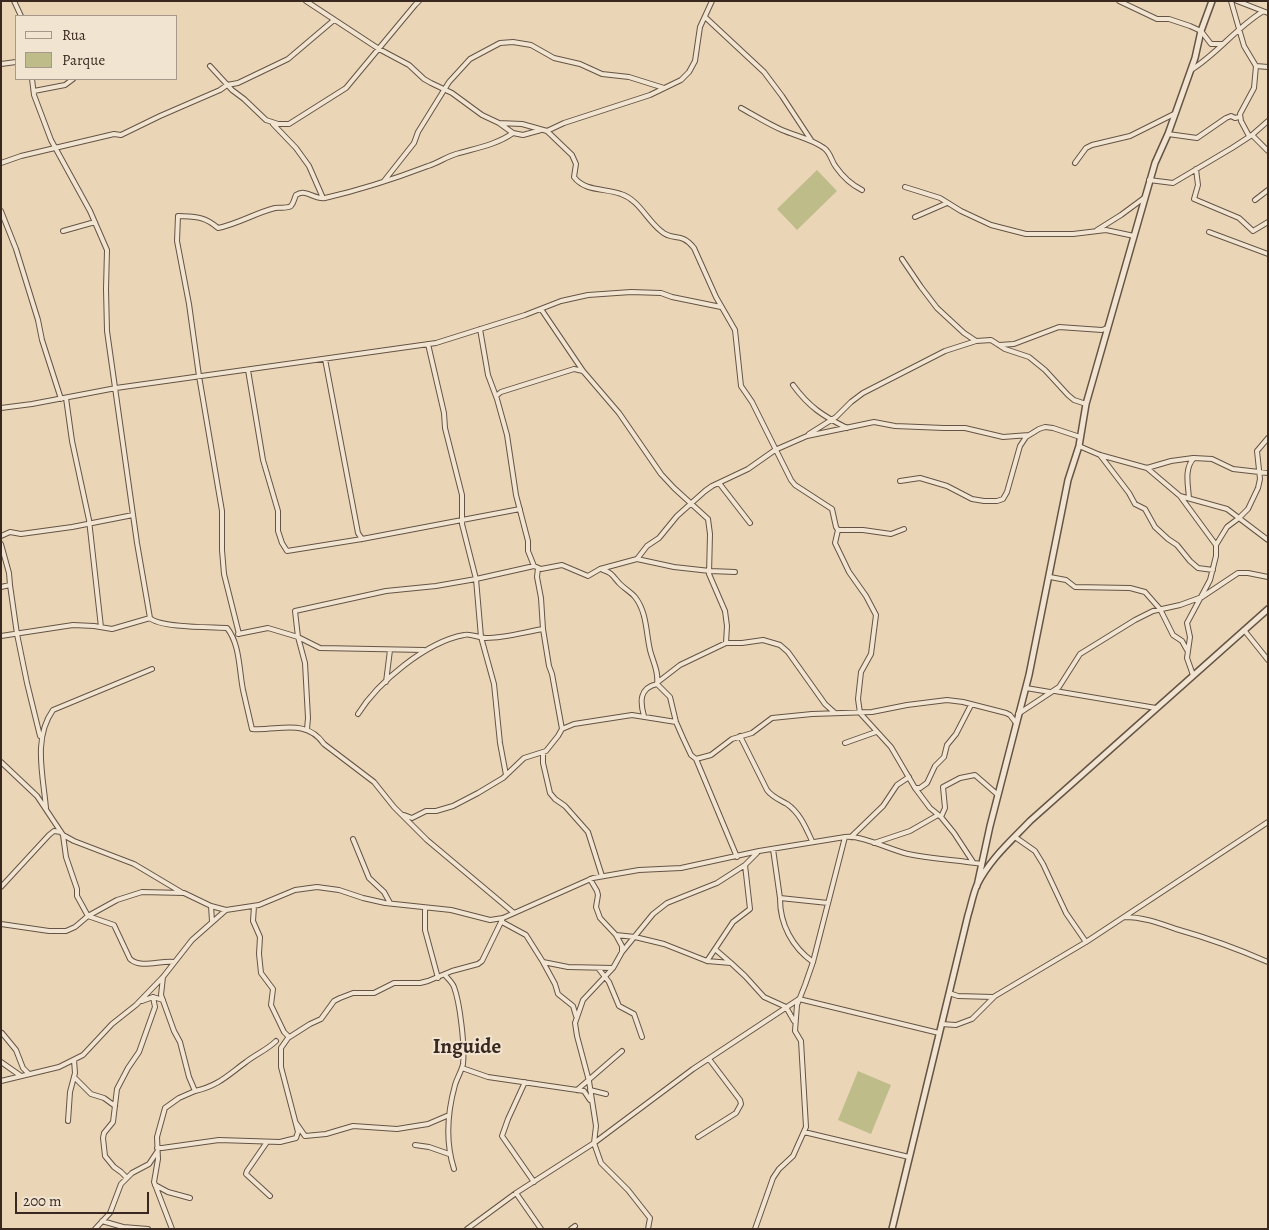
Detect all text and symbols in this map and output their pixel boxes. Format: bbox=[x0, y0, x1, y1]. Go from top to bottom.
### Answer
legend bbox=[15, 15, 178, 80]
text: Rua bbox=[62, 25, 86, 45]
text: Parque bbox=[62, 50, 105, 70]
district label: Inguide bbox=[433, 1035, 501, 1061]
scale bar bbox=[18, 1182, 151, 1214]
text: 200 m bbox=[23, 1191, 62, 1211]

